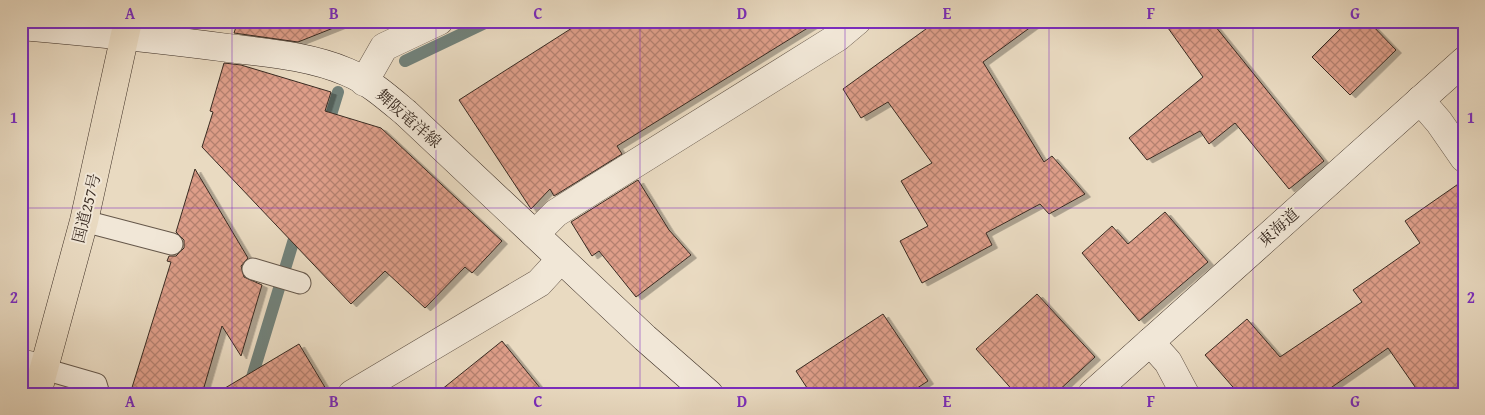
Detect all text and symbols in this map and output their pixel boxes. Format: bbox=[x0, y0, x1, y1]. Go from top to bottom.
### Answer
text: A bbox=[125, 1, 136, 25]
text: B bbox=[329, 1, 339, 25]
text: C bbox=[533, 1, 543, 25]
text: D bbox=[737, 1, 747, 25]
text: E bbox=[943, 1, 952, 25]
text: F bbox=[1147, 1, 1155, 25]
text: G bbox=[1350, 1, 1360, 25]
street label: 舞阪竜洋線 bbox=[371, 83, 447, 153]
text: 1 bbox=[10, 105, 18, 129]
text: 1 bbox=[1467, 105, 1475, 129]
street label: 国道257号 bbox=[66, 171, 106, 245]
street label: 東海道 bbox=[1252, 202, 1304, 252]
text: 2 bbox=[10, 285, 18, 309]
text: 2 bbox=[1467, 285, 1475, 309]
text: A bbox=[125, 389, 136, 413]
text: B bbox=[329, 389, 339, 413]
text: C bbox=[533, 389, 543, 413]
text: D bbox=[737, 389, 747, 413]
text: E bbox=[943, 389, 952, 413]
text: F bbox=[1147, 389, 1155, 413]
text: G bbox=[1350, 389, 1360, 413]

